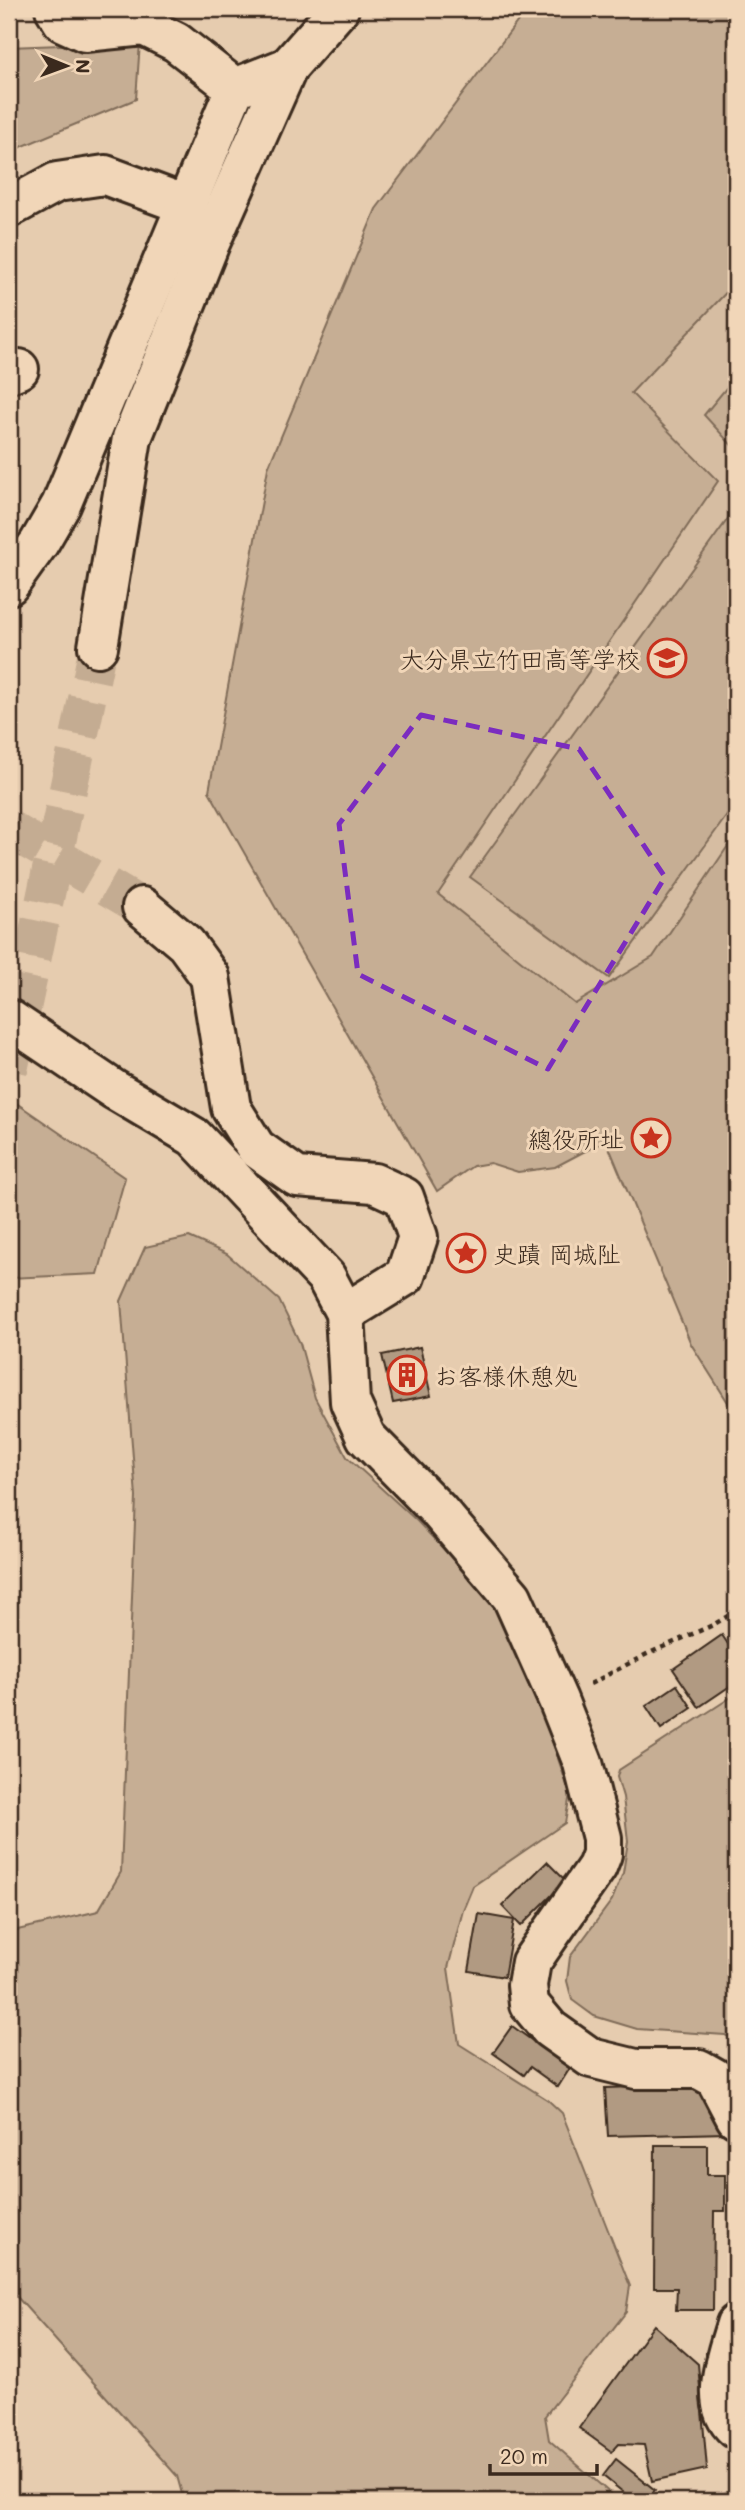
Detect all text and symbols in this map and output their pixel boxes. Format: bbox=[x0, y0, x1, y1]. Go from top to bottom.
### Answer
north arrow bbox=[32, 32, 102, 102]
text: N bbox=[71, 59, 96, 74]
school or university icon: 大分県立竹田高等学校 bbox=[646, 637, 688, 679]
place label: 大分県立竹田高等学校 bbox=[400, 643, 640, 674]
place icon: 總役所址 bbox=[630, 1117, 672, 1159]
place label: 總役所址 bbox=[528, 1123, 624, 1154]
place icon: 史蹟 岡城阯 bbox=[445, 1232, 487, 1274]
place label: 史蹟 岡城阯 bbox=[493, 1238, 621, 1269]
building icon: お客様休憩処 bbox=[386, 1354, 428, 1396]
place label: お客様休憩処 bbox=[434, 1360, 578, 1391]
scale bar bbox=[490, 2433, 596, 2477]
text: 20 m bbox=[500, 2442, 548, 2469]

